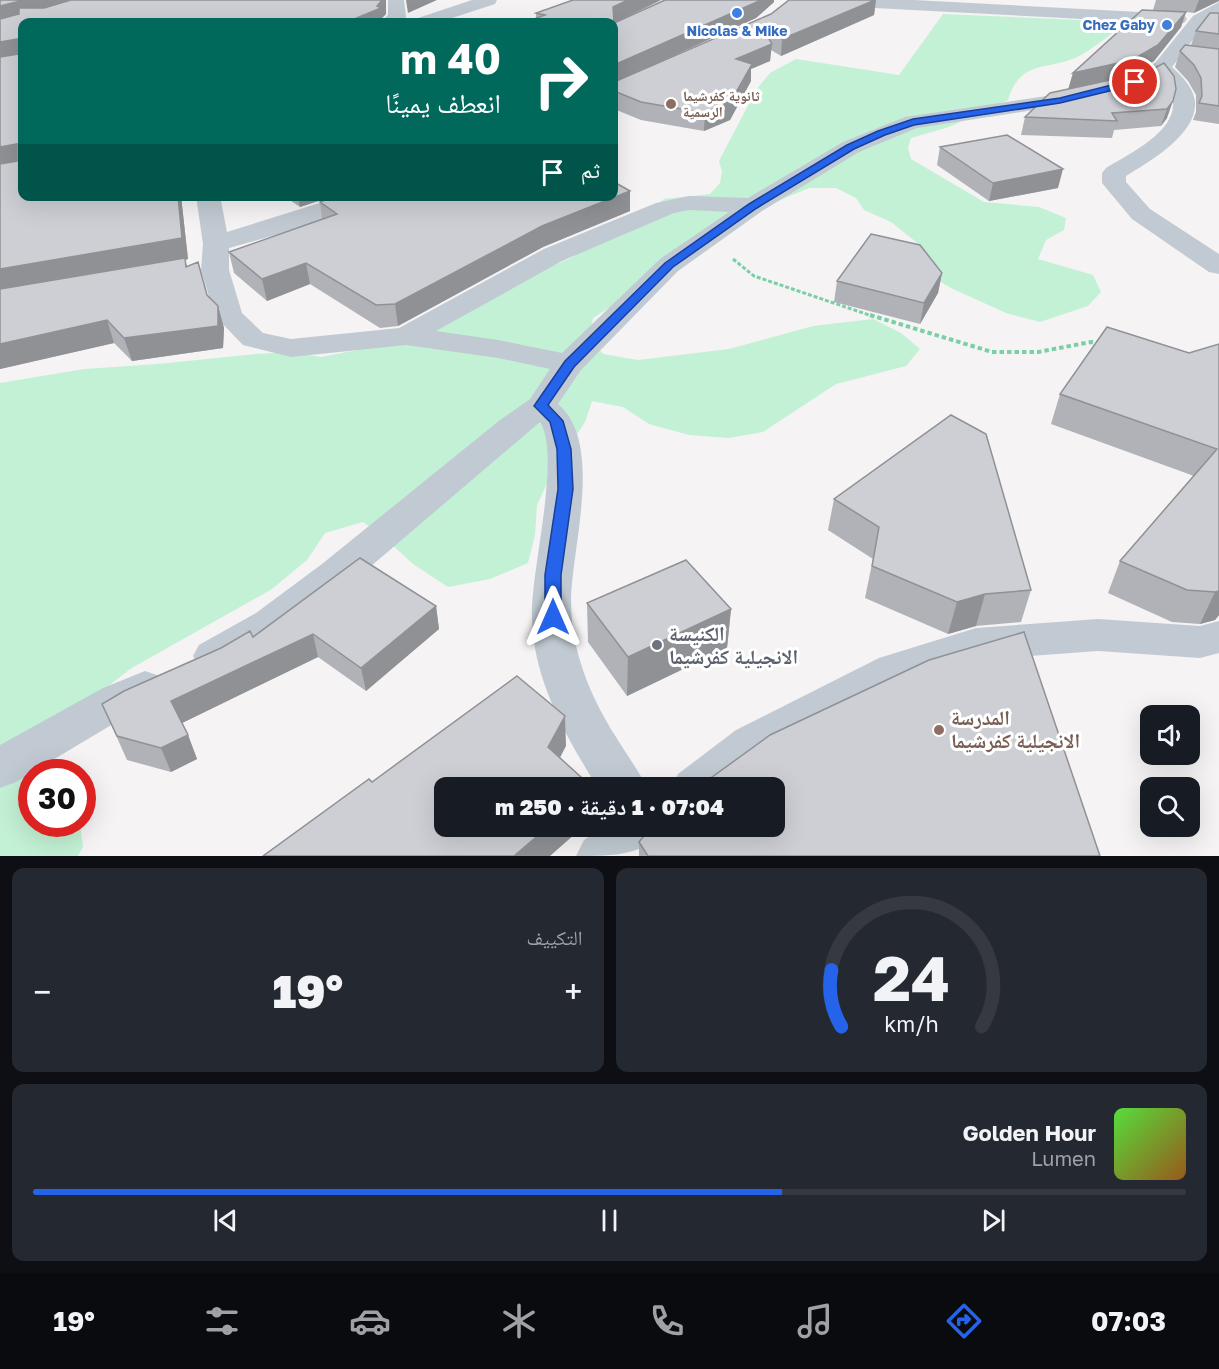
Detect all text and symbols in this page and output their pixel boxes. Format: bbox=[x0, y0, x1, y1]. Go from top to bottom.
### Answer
marker: Nicolas & Mike bbox=[730, 6, 744, 20]
place label: Chez Gaby bbox=[1083, 16, 1156, 33]
marker: Chez Gaby bbox=[1160, 18, 1174, 32]
place label: Nicolas & Mike bbox=[687, 22, 787, 39]
text: 40 m bbox=[400, 33, 501, 83]
icon: right bbox=[522, 42, 600, 120]
pin bbox=[1109, 56, 1160, 107]
icon: arrive bbox=[1118, 65, 1151, 98]
text: انعطف يمينًا bbox=[385, 87, 501, 119]
place label: ثانوية كفرشيما الرسمية bbox=[683, 87, 760, 120]
marker: ثانوية كفرشيما الرسمية bbox=[664, 97, 678, 111]
icon: arrive bbox=[536, 156, 569, 189]
text: ثم bbox=[581, 156, 600, 183]
position arrow bbox=[521, 585, 585, 649]
place label: الكنيسة الانجيلية كفرشيما bbox=[669, 621, 798, 669]
marker: الكنيسة الانجيلية كفرشيما bbox=[650, 638, 664, 652]
place label: المدرسة الانجيلية كفرشيما bbox=[951, 705, 1080, 753]
map controls bbox=[1140, 705, 1200, 837]
button: sound bbox=[1140, 705, 1200, 765]
marker: المدرسة الانجيلية كفرشيما bbox=[932, 723, 946, 737]
speed limit sign: 30 bbox=[18, 759, 96, 837]
button: search bbox=[1140, 777, 1200, 837]
text: 07:04 · 1 دقيقة · 250 m bbox=[495, 793, 724, 820]
text: التكييف bbox=[526, 925, 583, 949]
text: 24 bbox=[873, 940, 950, 1015]
text: 19° bbox=[272, 964, 343, 1018]
text: − bbox=[33, 972, 51, 1011]
text: + bbox=[564, 972, 583, 1011]
text: km/h bbox=[884, 1011, 939, 1037]
text: Golden Hour bbox=[962, 1119, 1096, 1146]
text: Lumen bbox=[1031, 1146, 1096, 1170]
icon: previous bbox=[209, 1204, 242, 1237]
icon: pause bbox=[593, 1204, 626, 1237]
icon: next bbox=[977, 1204, 1010, 1237]
icon: filters bbox=[201, 1300, 243, 1342]
icon: car bbox=[349, 1300, 391, 1342]
icon: climate bbox=[498, 1300, 540, 1342]
icon: phone bbox=[646, 1300, 688, 1342]
icon: music bbox=[794, 1300, 836, 1342]
icon: directions bbox=[943, 1300, 985, 1342]
text: 19° bbox=[53, 1305, 95, 1337]
text: 07:03 bbox=[1091, 1305, 1166, 1337]

